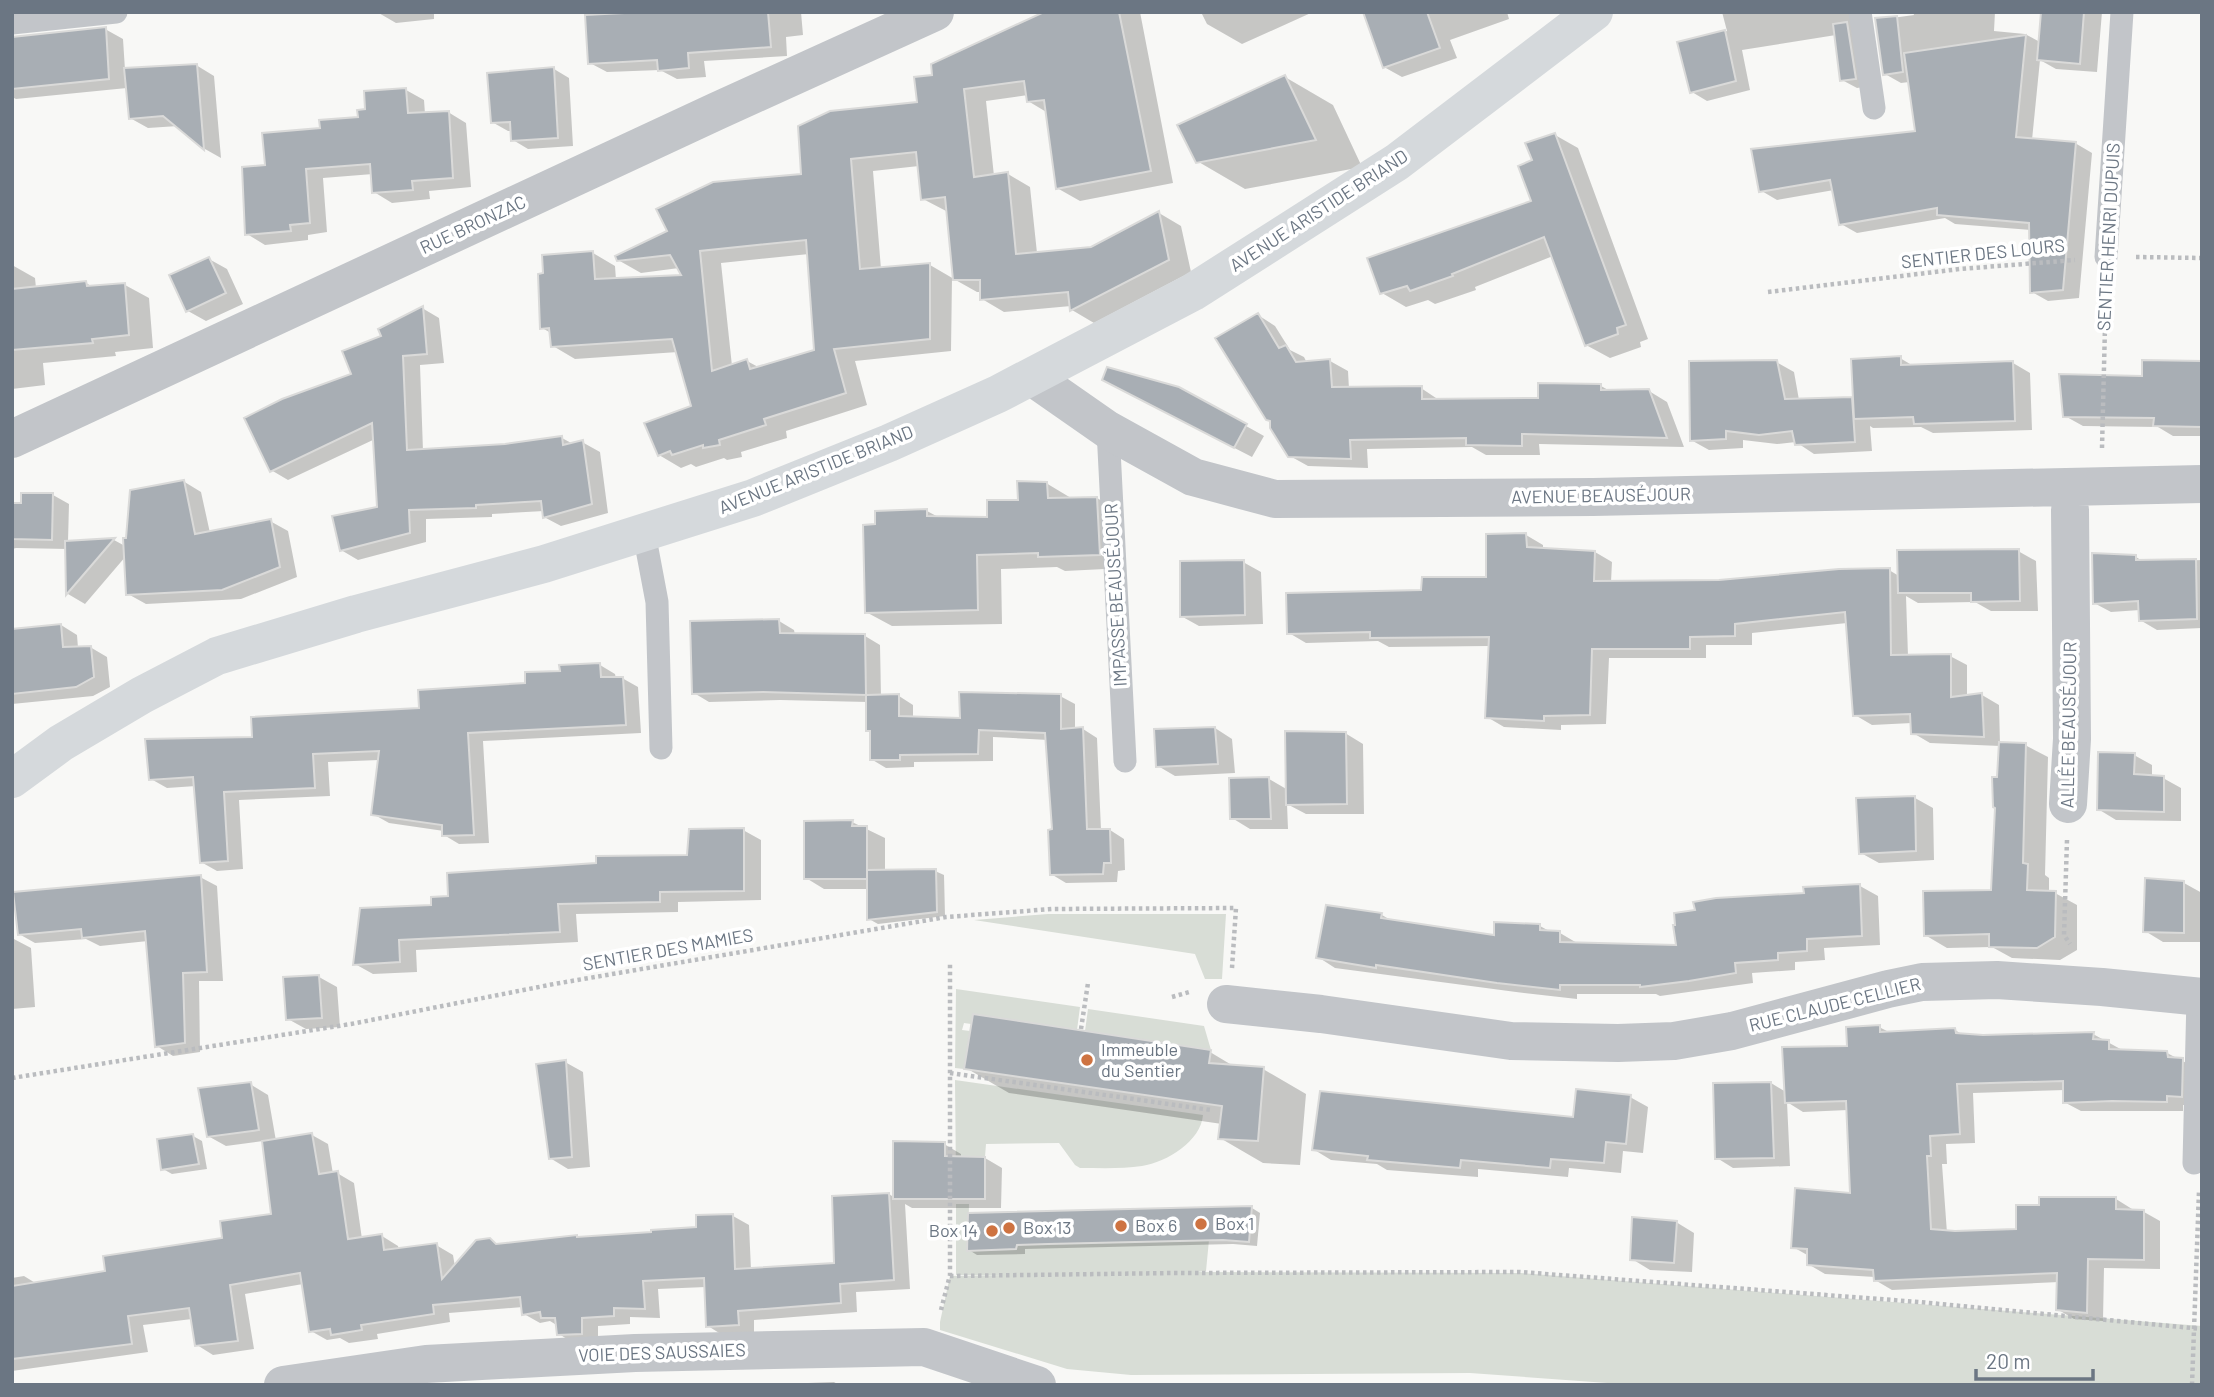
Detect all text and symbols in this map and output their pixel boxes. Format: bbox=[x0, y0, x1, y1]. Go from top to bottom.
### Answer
street label: SENTIER HENRI DUPUIS bbox=[2092, 142, 2124, 332]
street label: AVENUE ARISTIDE BRIAND bbox=[1225, 144, 1412, 276]
street label: RUE BRONZAC bbox=[416, 190, 529, 258]
street label: SENTIER DES LOURS bbox=[1900, 233, 2066, 273]
street label: AVENUE ARISTIDE BRIAND bbox=[715, 420, 916, 518]
street label: AVENUE BEAUSÉJOUR bbox=[1511, 482, 1691, 508]
street label: IMPASSE BEAUSÉJOUR bbox=[1099, 503, 1131, 687]
street label: ALLÉE BEAUSÉJOUR bbox=[2056, 641, 2080, 809]
street label: SENTIER DES MAMIES bbox=[581, 923, 755, 975]
street label: RUE CLAUDE CELLIER bbox=[1747, 972, 1923, 1036]
place label: Immeuble du Sentier bbox=[1101, 1038, 1182, 1081]
marker: Immeuble du Sentier bbox=[1079, 1052, 1095, 1068]
place label: Box 1 bbox=[1215, 1212, 1254, 1234]
place label: Box 6 bbox=[1135, 1214, 1177, 1236]
place label: Box 13 bbox=[1023, 1216, 1072, 1238]
marker: Box 1 bbox=[1193, 1216, 1209, 1232]
marker: Box 6 bbox=[1113, 1218, 1129, 1234]
place label: Box 14 bbox=[929, 1219, 978, 1241]
marker: Box 13 bbox=[1001, 1220, 1017, 1236]
marker: Box 14 bbox=[984, 1223, 1000, 1239]
street label: VOIE DES SAUSSAIES bbox=[578, 1338, 746, 1366]
scale bar bbox=[1976, 1338, 2093, 1382]
text: 20 m bbox=[1986, 1348, 2031, 1373]

